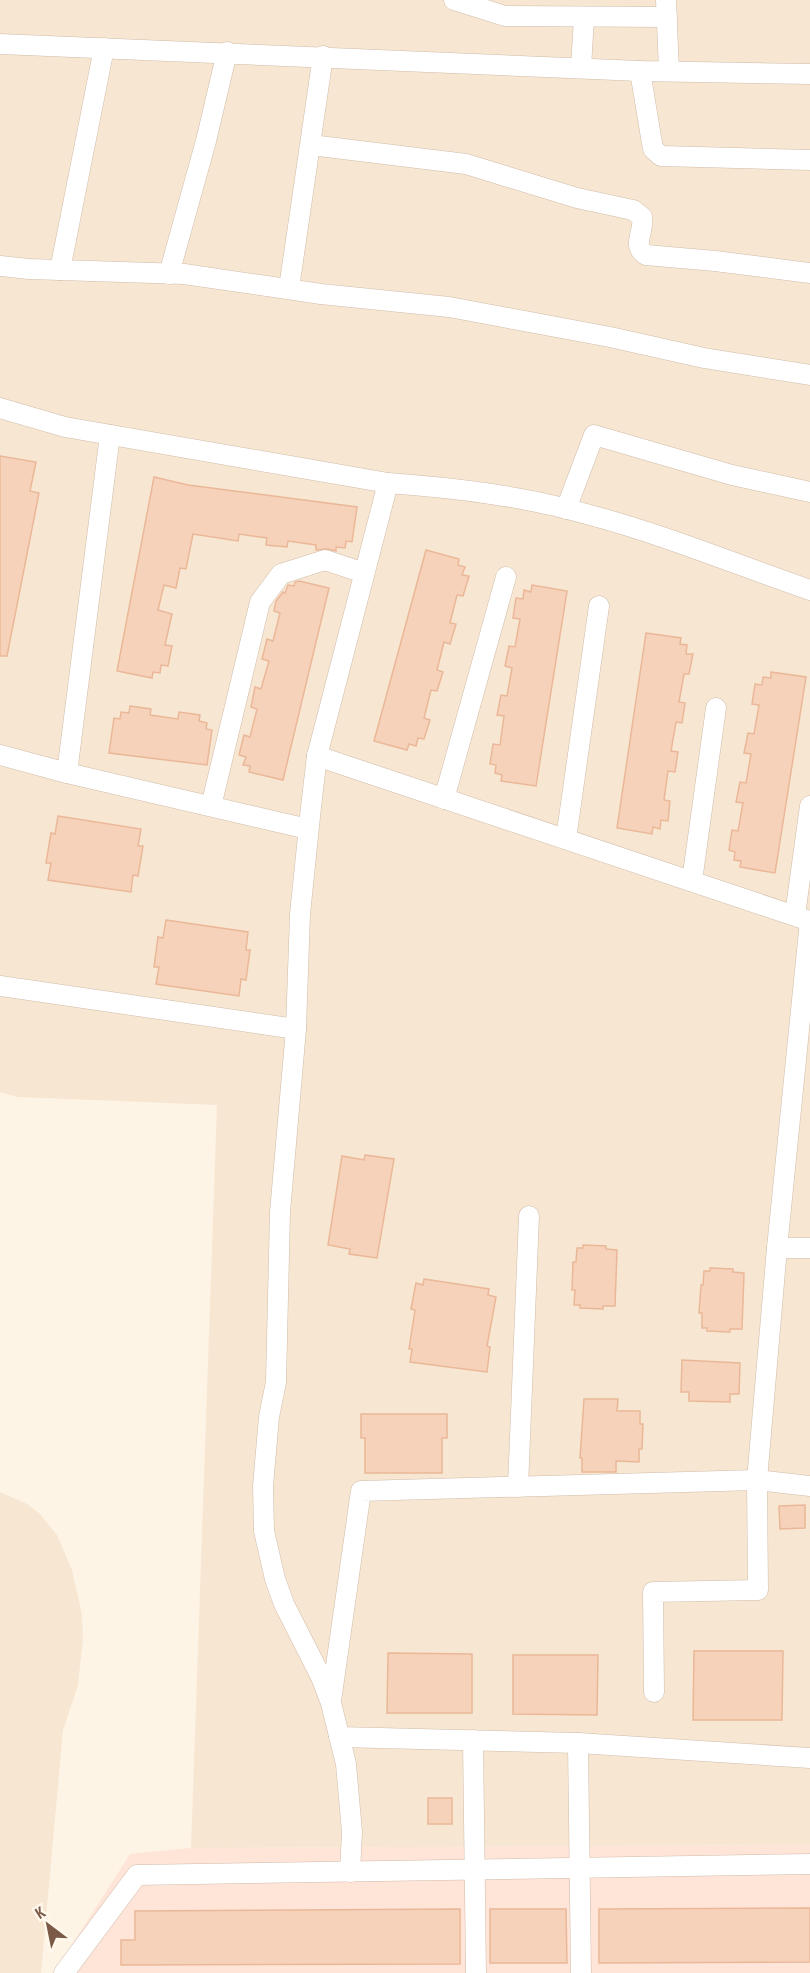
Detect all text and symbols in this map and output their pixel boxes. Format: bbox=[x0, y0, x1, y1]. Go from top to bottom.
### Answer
north arrow bbox=[18, 1895, 78, 1955]
text: K bbox=[31, 1901, 49, 1923]

